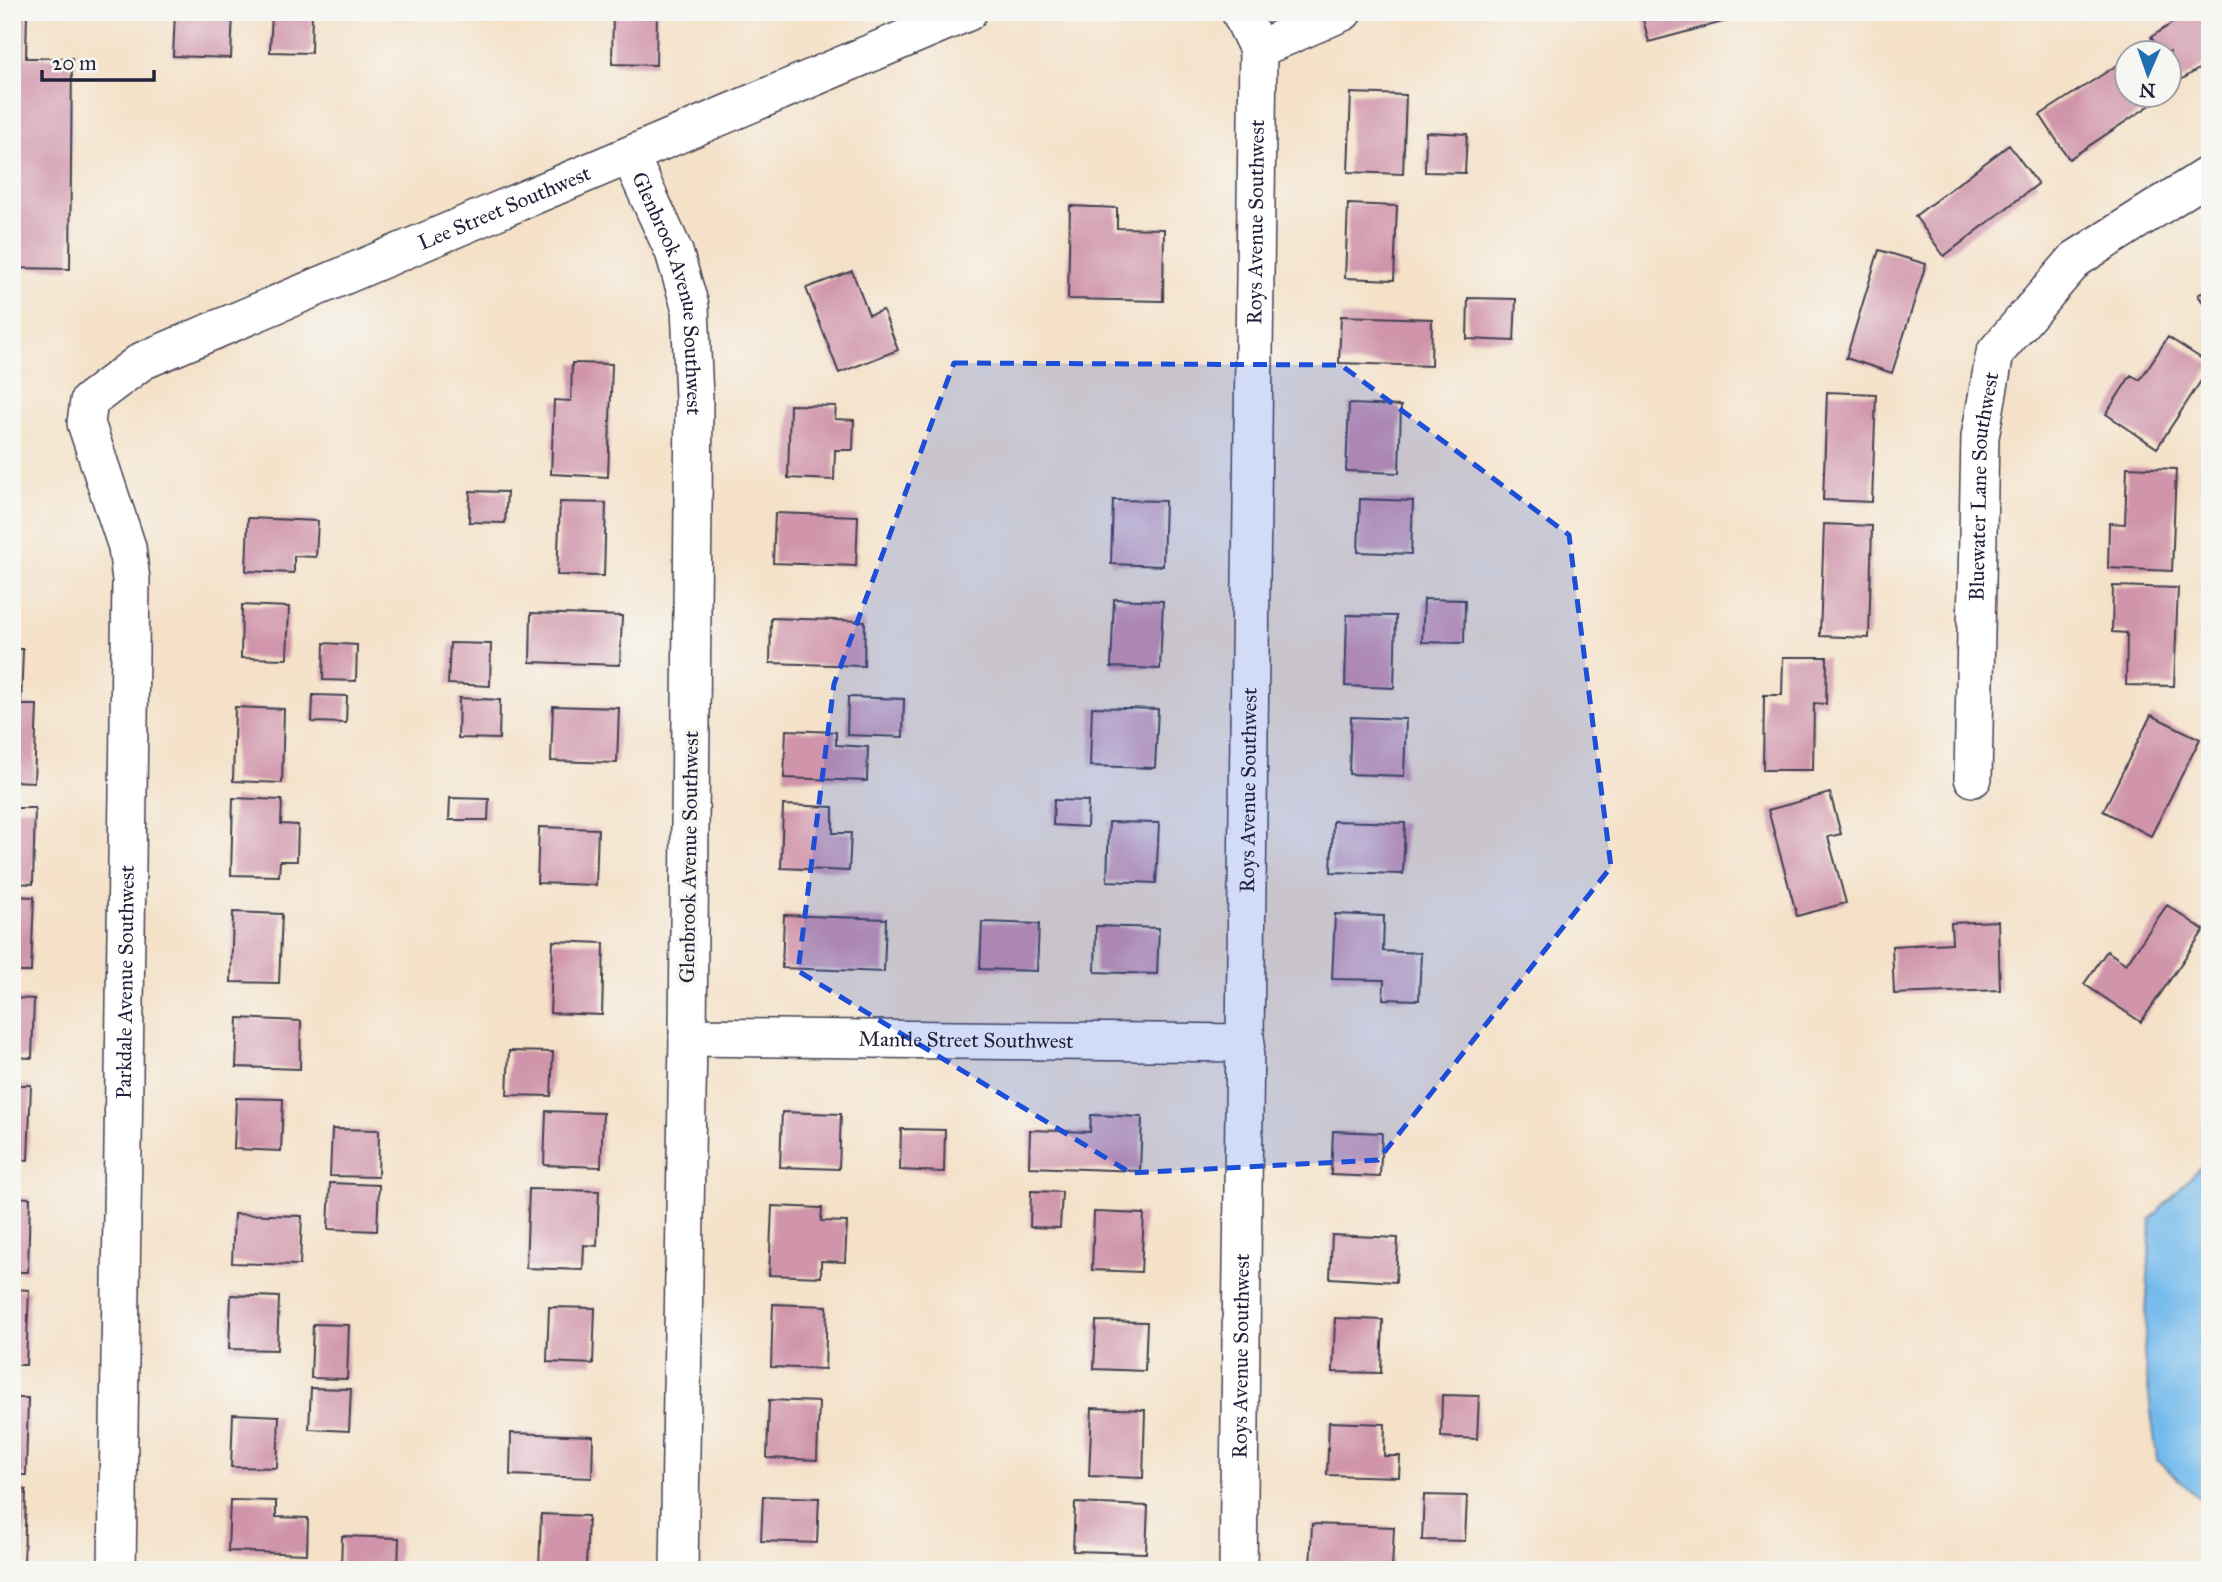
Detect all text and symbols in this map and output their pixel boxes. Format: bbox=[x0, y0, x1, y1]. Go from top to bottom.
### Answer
scale bar bbox=[42, 38, 154, 82]
north arrow bbox=[2114, 38, 2184, 108]
text: 20 m bbox=[52, 50, 97, 76]
text: N bbox=[2139, 79, 2156, 102]
street label: Roys Avenue Southwest bbox=[1241, 119, 1270, 325]
street label: Lee Street Southwest bbox=[414, 160, 595, 256]
street label: Glenbrook Avenue Southwest bbox=[626, 168, 707, 416]
street label: Bluewater Lane Southwest bbox=[1964, 369, 2004, 601]
street label: Roys Avenue Southwest bbox=[1234, 687, 1263, 893]
street label: Glenbrook Avenue Southwest bbox=[674, 730, 704, 983]
street label: Parkdale Avenue Southwest bbox=[111, 864, 140, 1099]
street label: Mantle Street Southwest bbox=[858, 1026, 1074, 1054]
street label: Roys Avenue Southwest bbox=[1226, 1253, 1255, 1459]

